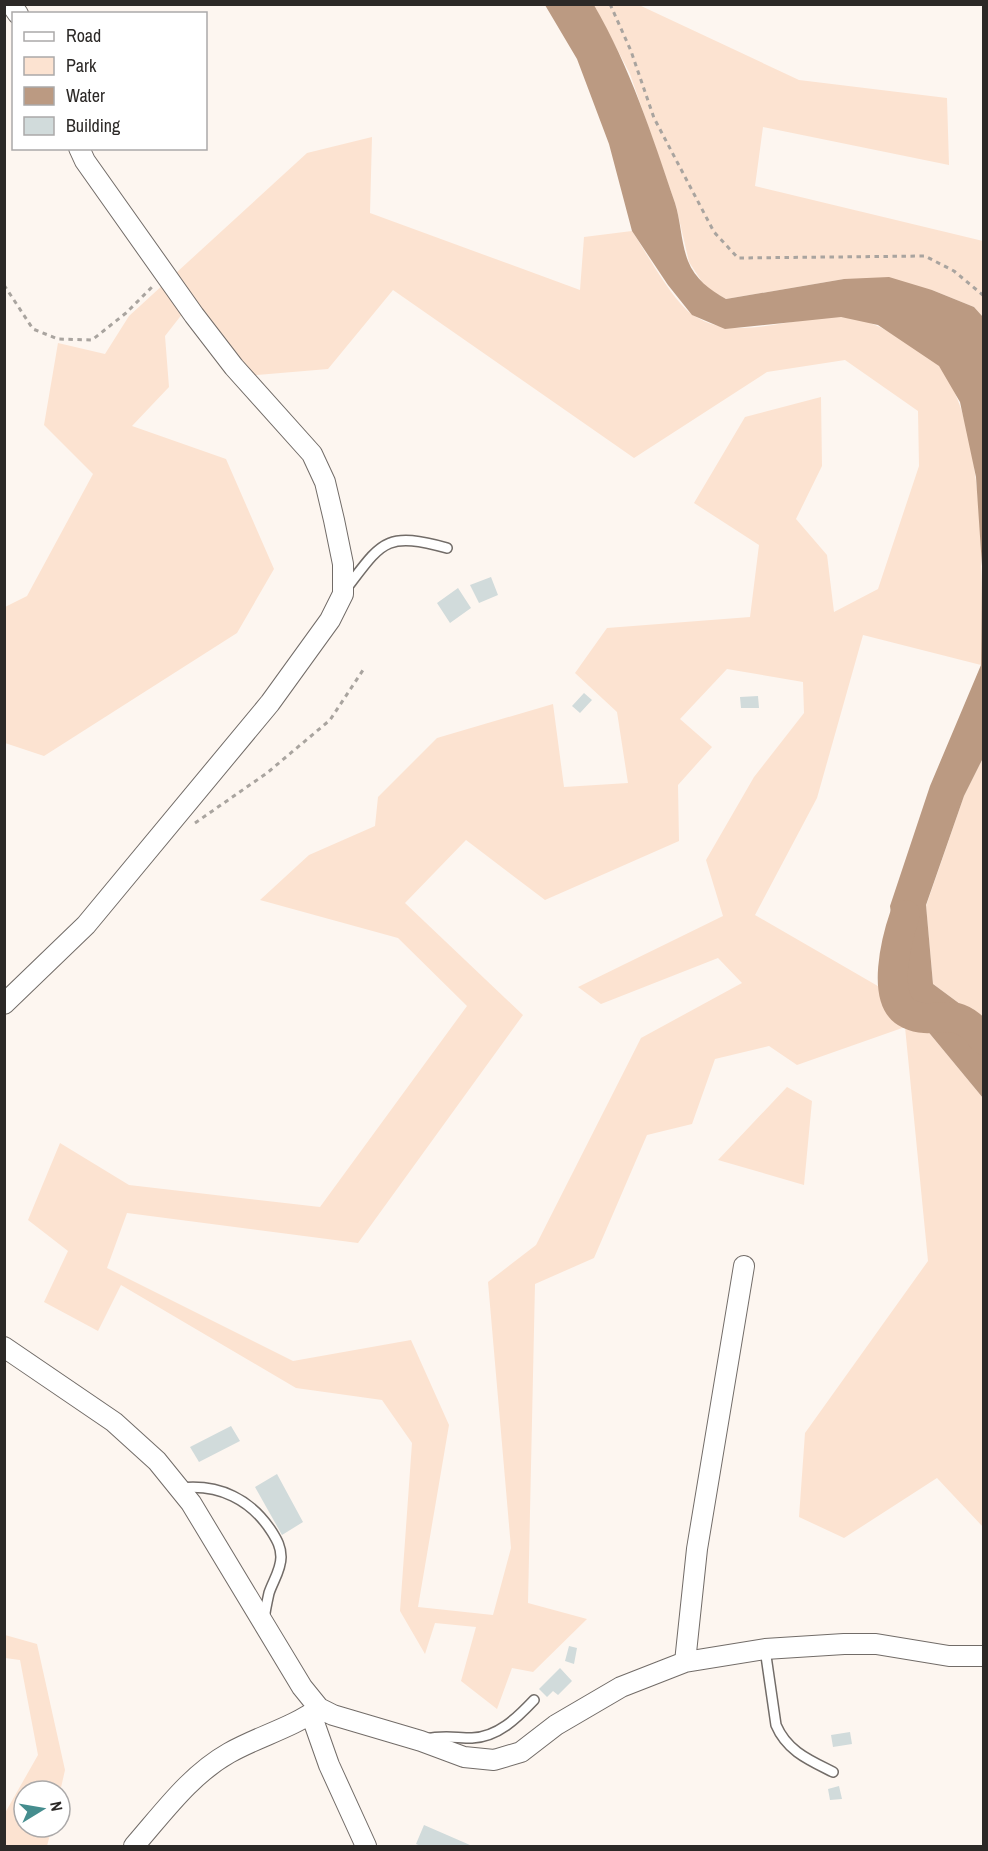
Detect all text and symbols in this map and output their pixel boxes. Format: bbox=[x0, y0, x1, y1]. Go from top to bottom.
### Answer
legend bbox=[12, 12, 207, 150]
text: Road bbox=[66, 23, 101, 48]
text: Park bbox=[66, 53, 97, 78]
text: Water bbox=[66, 83, 105, 108]
text: Building bbox=[66, 113, 121, 138]
north arrow bbox=[12, 1779, 72, 1839]
text: N bbox=[45, 1799, 68, 1813]

